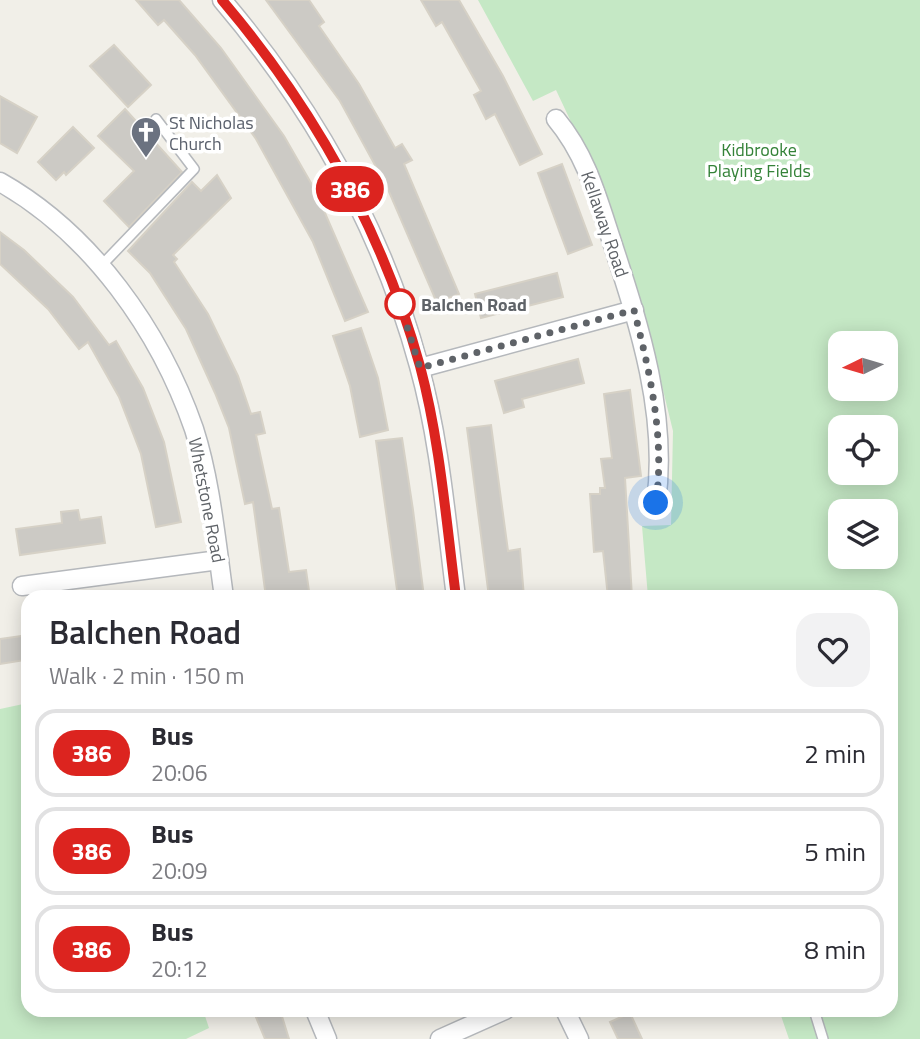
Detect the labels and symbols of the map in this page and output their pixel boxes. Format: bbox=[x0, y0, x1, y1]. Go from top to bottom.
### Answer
place label: St Nicholas Church bbox=[169, 109, 254, 157]
church icon: St Nicholas Church bbox=[129, 115, 163, 159]
park label: Kidbrooke Playing Fields bbox=[707, 136, 811, 184]
line badge: 386 bbox=[310, 166, 390, 212]
street label: Kellaway Road bbox=[574, 167, 636, 281]
marker: Balchen Road bbox=[385, 289, 415, 319]
place label: Balchen Road bbox=[421, 291, 527, 318]
north arrow bbox=[828, 331, 898, 401]
street label: Whetstone Road bbox=[182, 435, 232, 565]
your location bbox=[638, 485, 673, 520]

